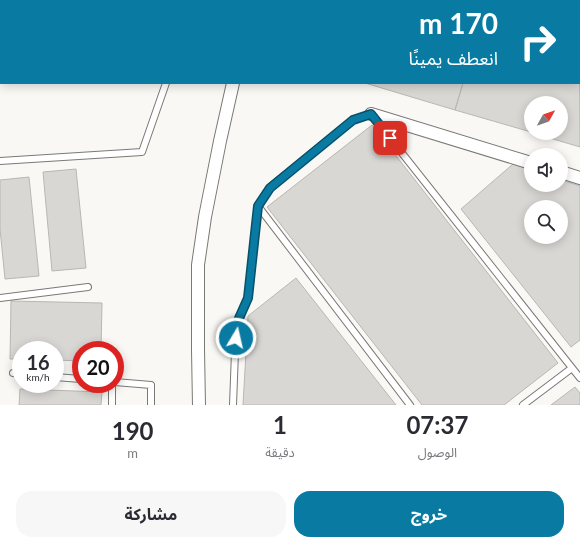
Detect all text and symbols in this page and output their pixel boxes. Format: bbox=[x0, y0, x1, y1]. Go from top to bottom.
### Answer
text: 170 m bbox=[419, 6, 498, 40]
icon: right bbox=[512, 16, 564, 68]
text: انعطف يمينًا bbox=[408, 47, 498, 69]
north arrow bbox=[524, 96, 568, 140]
map controls bbox=[524, 96, 568, 244]
pin bbox=[373, 121, 407, 155]
icon: arrive bbox=[379, 127, 401, 149]
button: sound bbox=[524, 148, 568, 192]
button: search bbox=[524, 200, 568, 244]
position arrow bbox=[215, 317, 257, 359]
speed limit sign: 20 bbox=[72, 341, 124, 393]
text: 16 bbox=[26, 350, 50, 374]
text: km/h bbox=[26, 371, 50, 383]
text: 1 bbox=[273, 410, 287, 439]
text: 07:37 bbox=[406, 410, 468, 439]
text: 190 bbox=[112, 416, 153, 445]
text: دقيقة bbox=[265, 444, 295, 460]
text: الوصول bbox=[418, 444, 457, 460]
text: m bbox=[127, 445, 138, 461]
button: مشاركة bbox=[16, 491, 286, 537]
button: خروج bbox=[294, 491, 564, 537]

